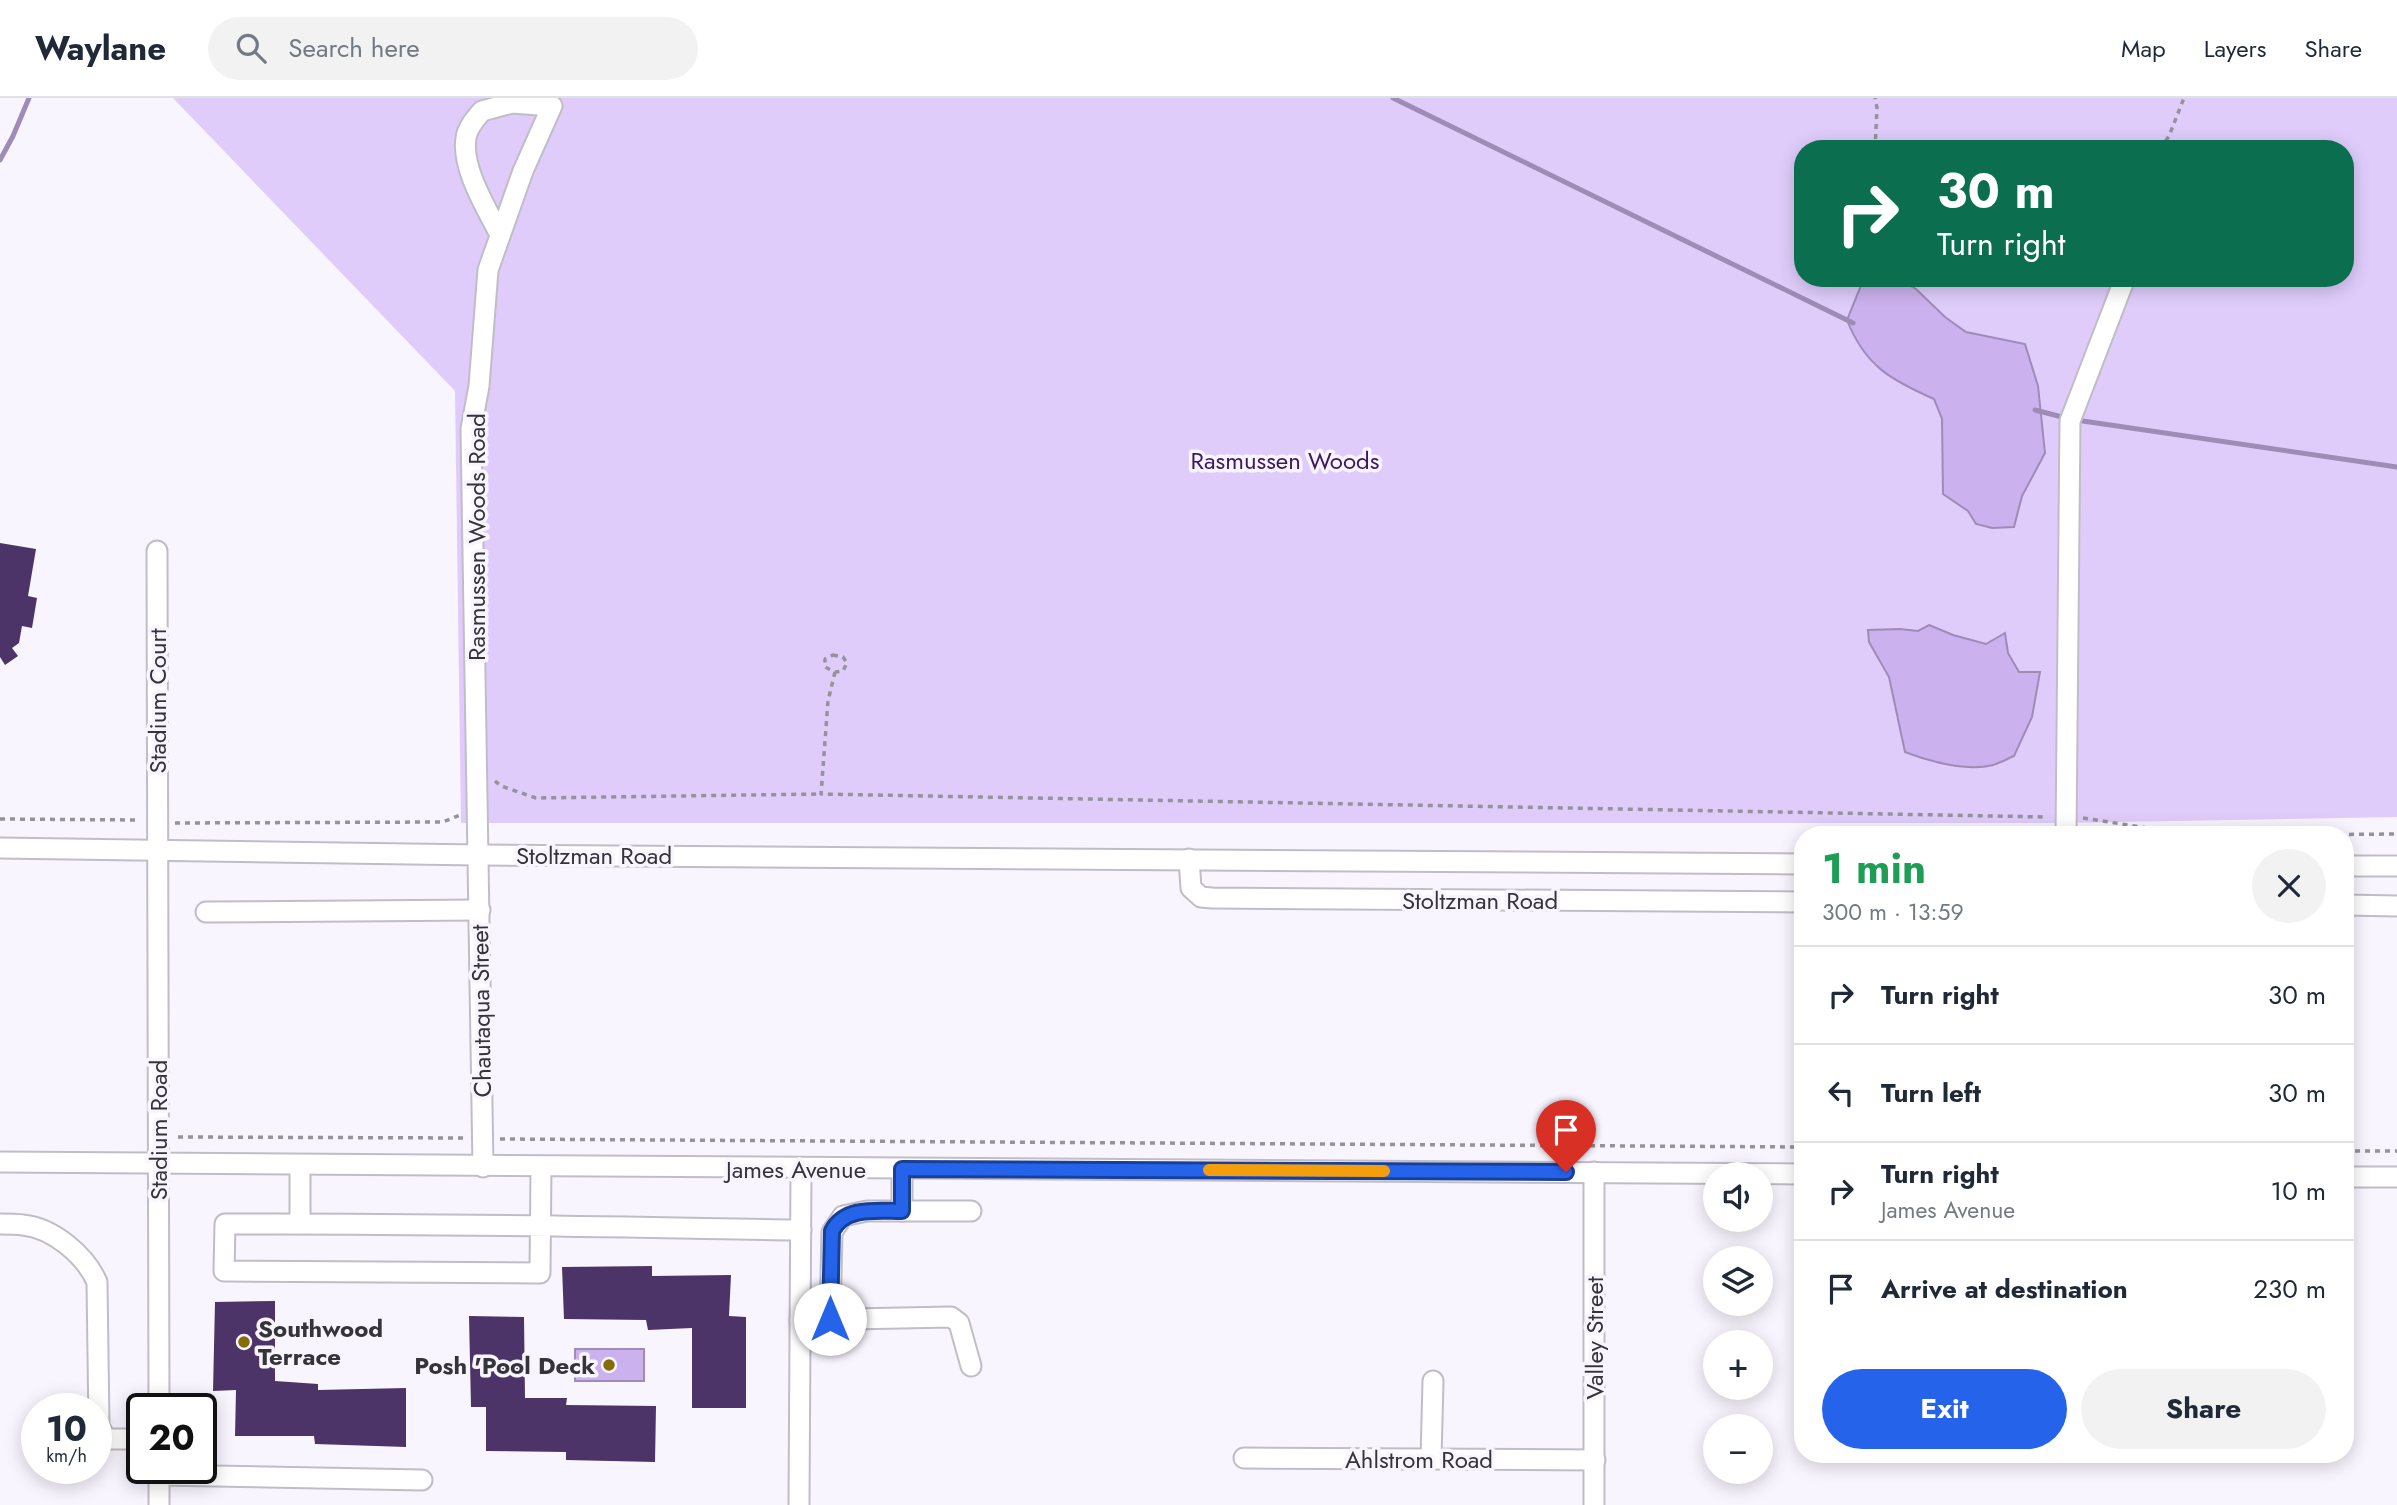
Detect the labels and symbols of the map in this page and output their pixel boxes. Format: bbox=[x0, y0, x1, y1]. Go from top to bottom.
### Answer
street label: Rasmussen Woods Road bbox=[459, 413, 494, 661]
park label: Rasmussen Woods bbox=[1191, 443, 1379, 478]
street label: Stadium Court bbox=[140, 628, 175, 774]
street label: Stoltzman Road bbox=[516, 838, 672, 873]
street label: Stoltzman Road bbox=[1402, 883, 1558, 918]
street label: Chautaqua Street bbox=[462, 924, 500, 1098]
street label: Stadium Road bbox=[141, 1060, 176, 1200]
pin bbox=[1536, 1100, 1596, 1172]
street label: James Avenue bbox=[723, 1152, 866, 1187]
street label: Valley Street bbox=[1577, 1276, 1612, 1400]
position arrow bbox=[793, 1282, 867, 1356]
place label: Southwood Terrace bbox=[258, 1311, 383, 1374]
marker: Southwood Terrace bbox=[236, 1334, 252, 1350]
place label: Posh 'Pool Deck bbox=[414, 1348, 595, 1383]
marker: Posh 'Pool Deck bbox=[601, 1357, 617, 1373]
speed limit sign: 20 bbox=[126, 1393, 217, 1484]
street label: Ahlstrom Road bbox=[1345, 1442, 1493, 1477]

